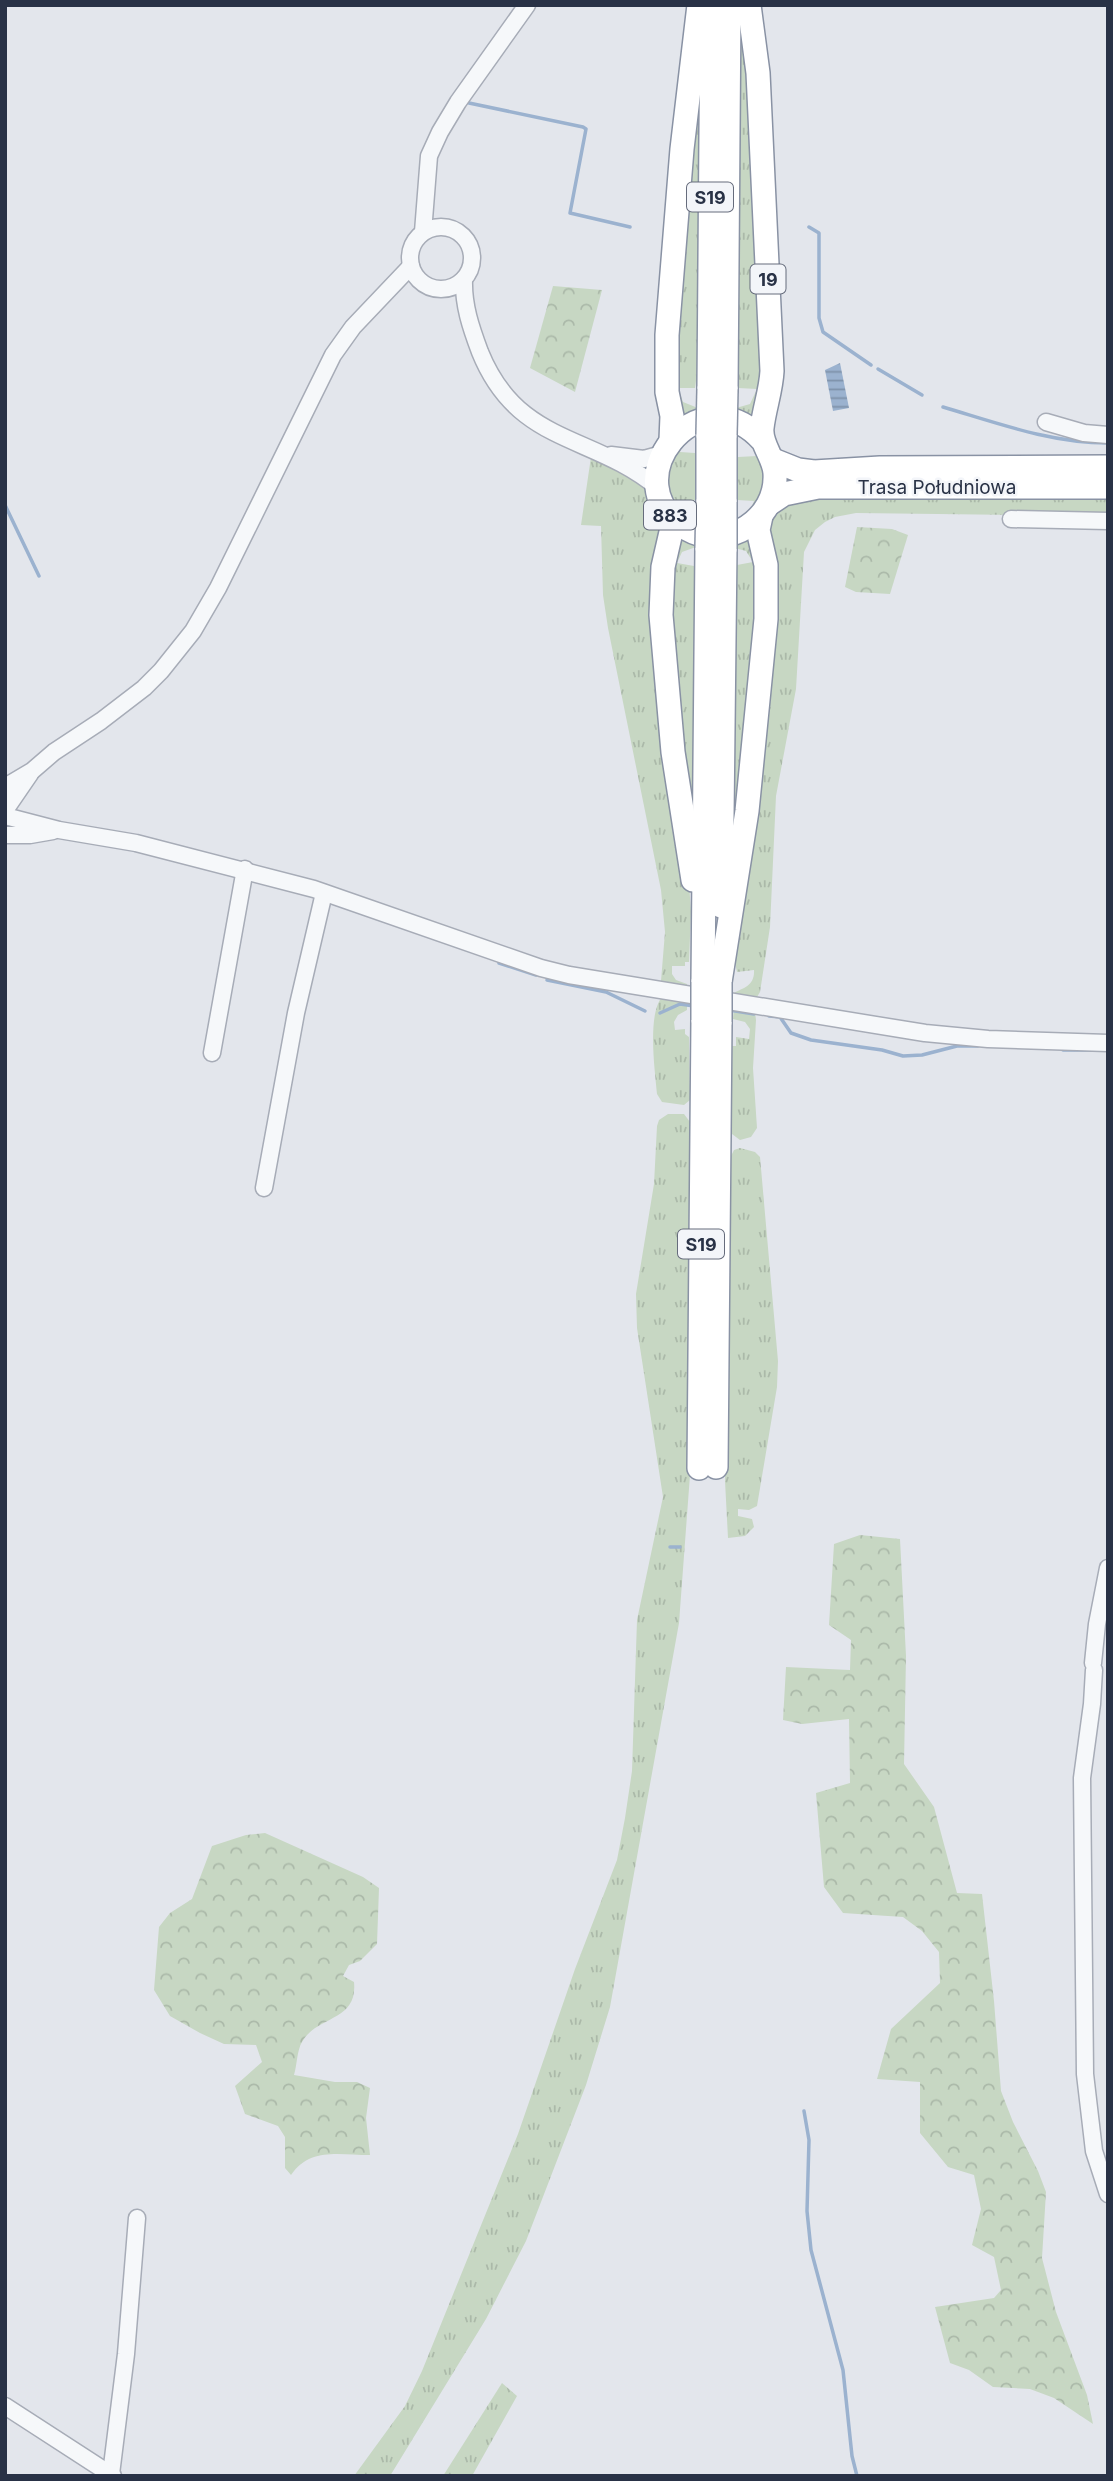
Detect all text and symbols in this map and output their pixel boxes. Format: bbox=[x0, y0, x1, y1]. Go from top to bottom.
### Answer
road number: S19 bbox=[687, 182, 733, 212]
road number: 19 bbox=[750, 264, 786, 293]
street label: Trasa Południowa bbox=[857, 476, 1017, 499]
road number: 883 bbox=[644, 500, 696, 530]
road number: S19 bbox=[678, 1230, 724, 1259]

